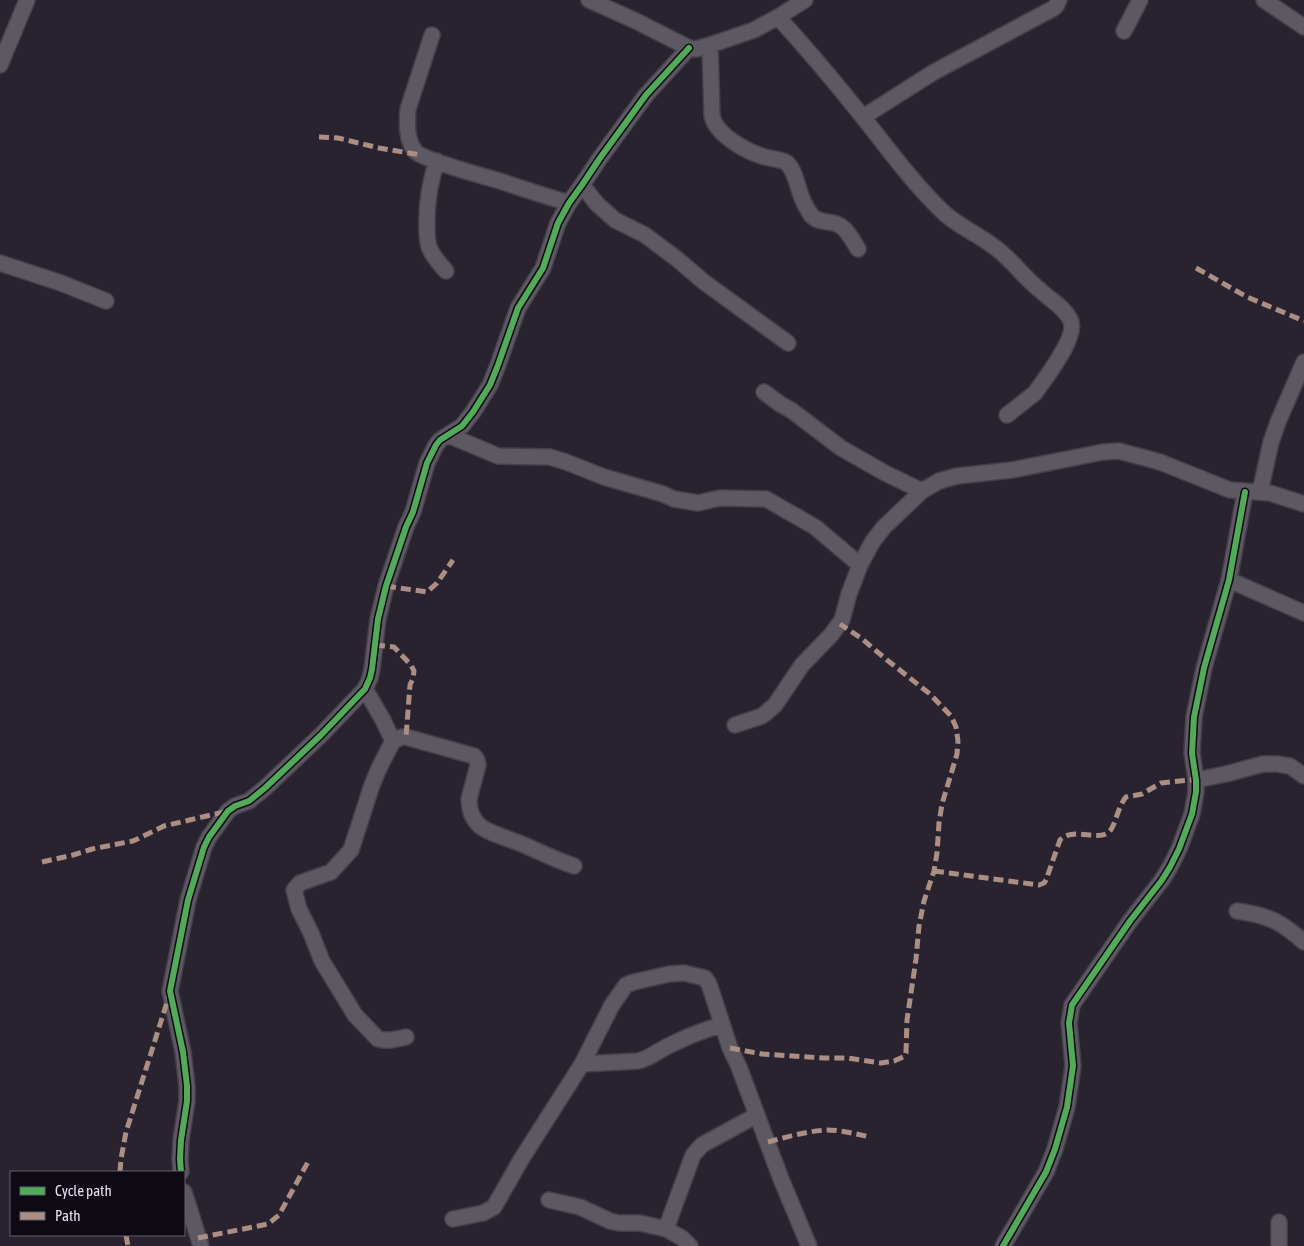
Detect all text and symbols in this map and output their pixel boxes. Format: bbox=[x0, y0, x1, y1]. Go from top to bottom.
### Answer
legend bbox=[10, 1171, 185, 1236]
text: Cycle path bbox=[55, 1182, 112, 1199]
text: Path bbox=[55, 1207, 81, 1224]

